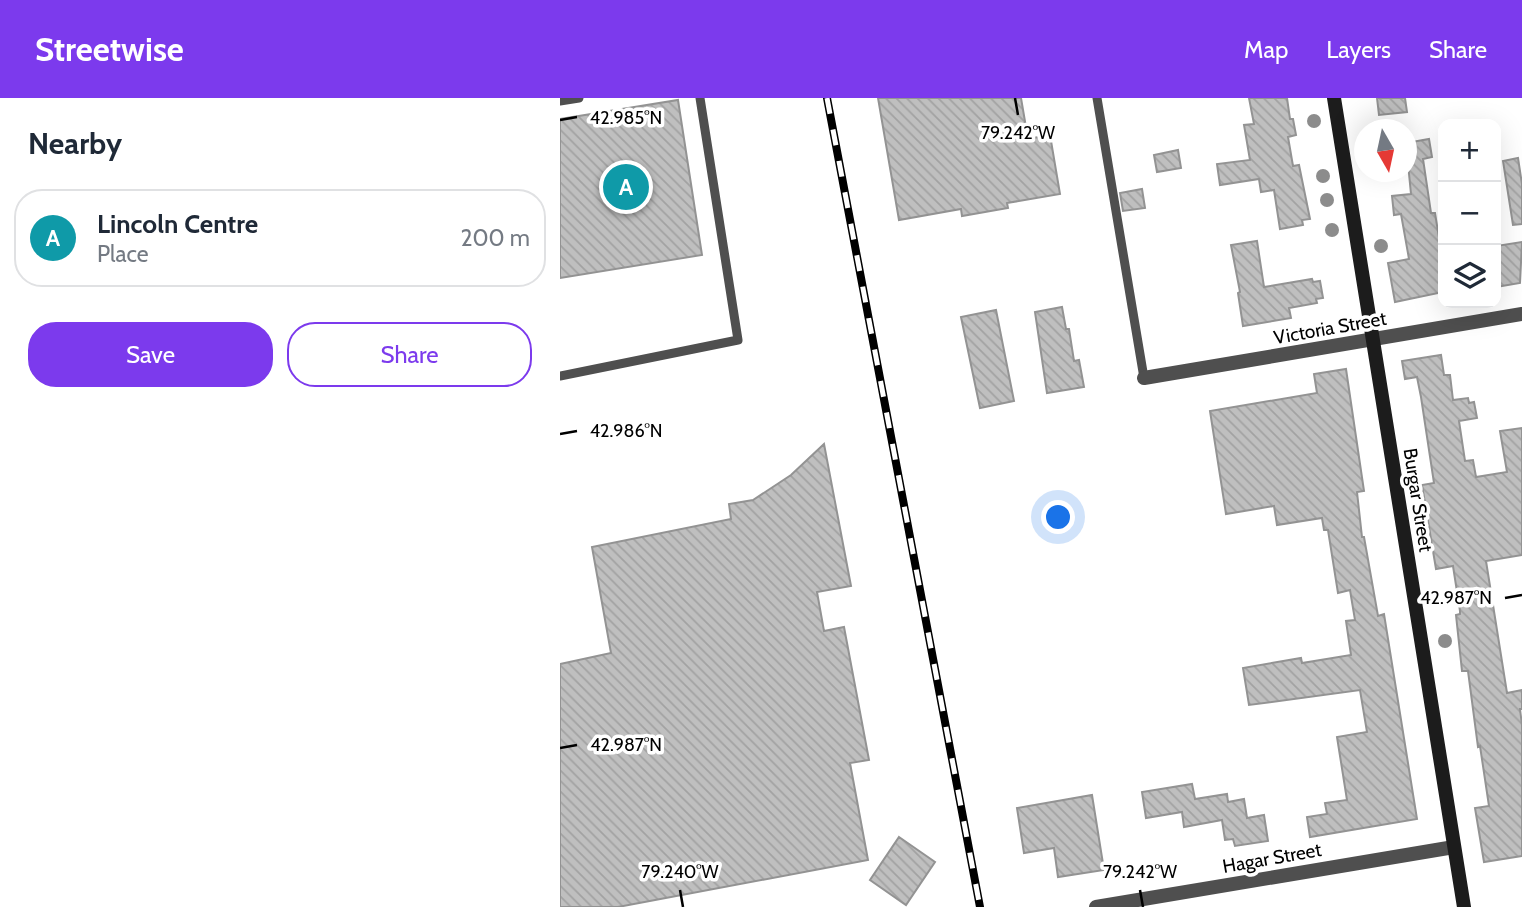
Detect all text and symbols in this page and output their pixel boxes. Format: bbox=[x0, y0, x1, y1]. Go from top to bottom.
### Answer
text: Streetwise bbox=[35, 29, 184, 69]
text: Map bbox=[1244, 35, 1288, 64]
text: Layers bbox=[1326, 35, 1391, 64]
text: Share bbox=[1429, 35, 1487, 64]
text: 42.985°N bbox=[590, 107, 662, 129]
north arrow bbox=[1354, 119, 1417, 182]
map controls bbox=[1438, 119, 1501, 308]
button: + bbox=[1438, 119, 1501, 182]
text: 79.242°W bbox=[981, 122, 1055, 144]
text: Nearby bbox=[28, 125, 122, 162]
pin: A bbox=[603, 161, 649, 213]
button: − bbox=[1438, 182, 1501, 245]
text: Lincoln Centre bbox=[97, 208, 258, 240]
text: A bbox=[46, 224, 60, 252]
text: 200 m bbox=[460, 224, 530, 252]
text: Place bbox=[97, 240, 149, 268]
button: layers bbox=[1438, 245, 1501, 308]
street label: Victoria Street bbox=[1272, 307, 1389, 349]
button: Save bbox=[28, 322, 273, 387]
button: Share bbox=[287, 322, 532, 387]
text: 42.986°N bbox=[590, 420, 662, 442]
street label: Burgar Street bbox=[1398, 446, 1438, 554]
your location bbox=[1041, 500, 1075, 534]
text: 42.987°N bbox=[1420, 587, 1492, 609]
text: 42.987°N bbox=[590, 734, 662, 756]
street label: Hagar Street bbox=[1221, 838, 1324, 878]
text: 79.240°W bbox=[641, 861, 719, 883]
text: 79.242°W bbox=[1103, 861, 1177, 883]

